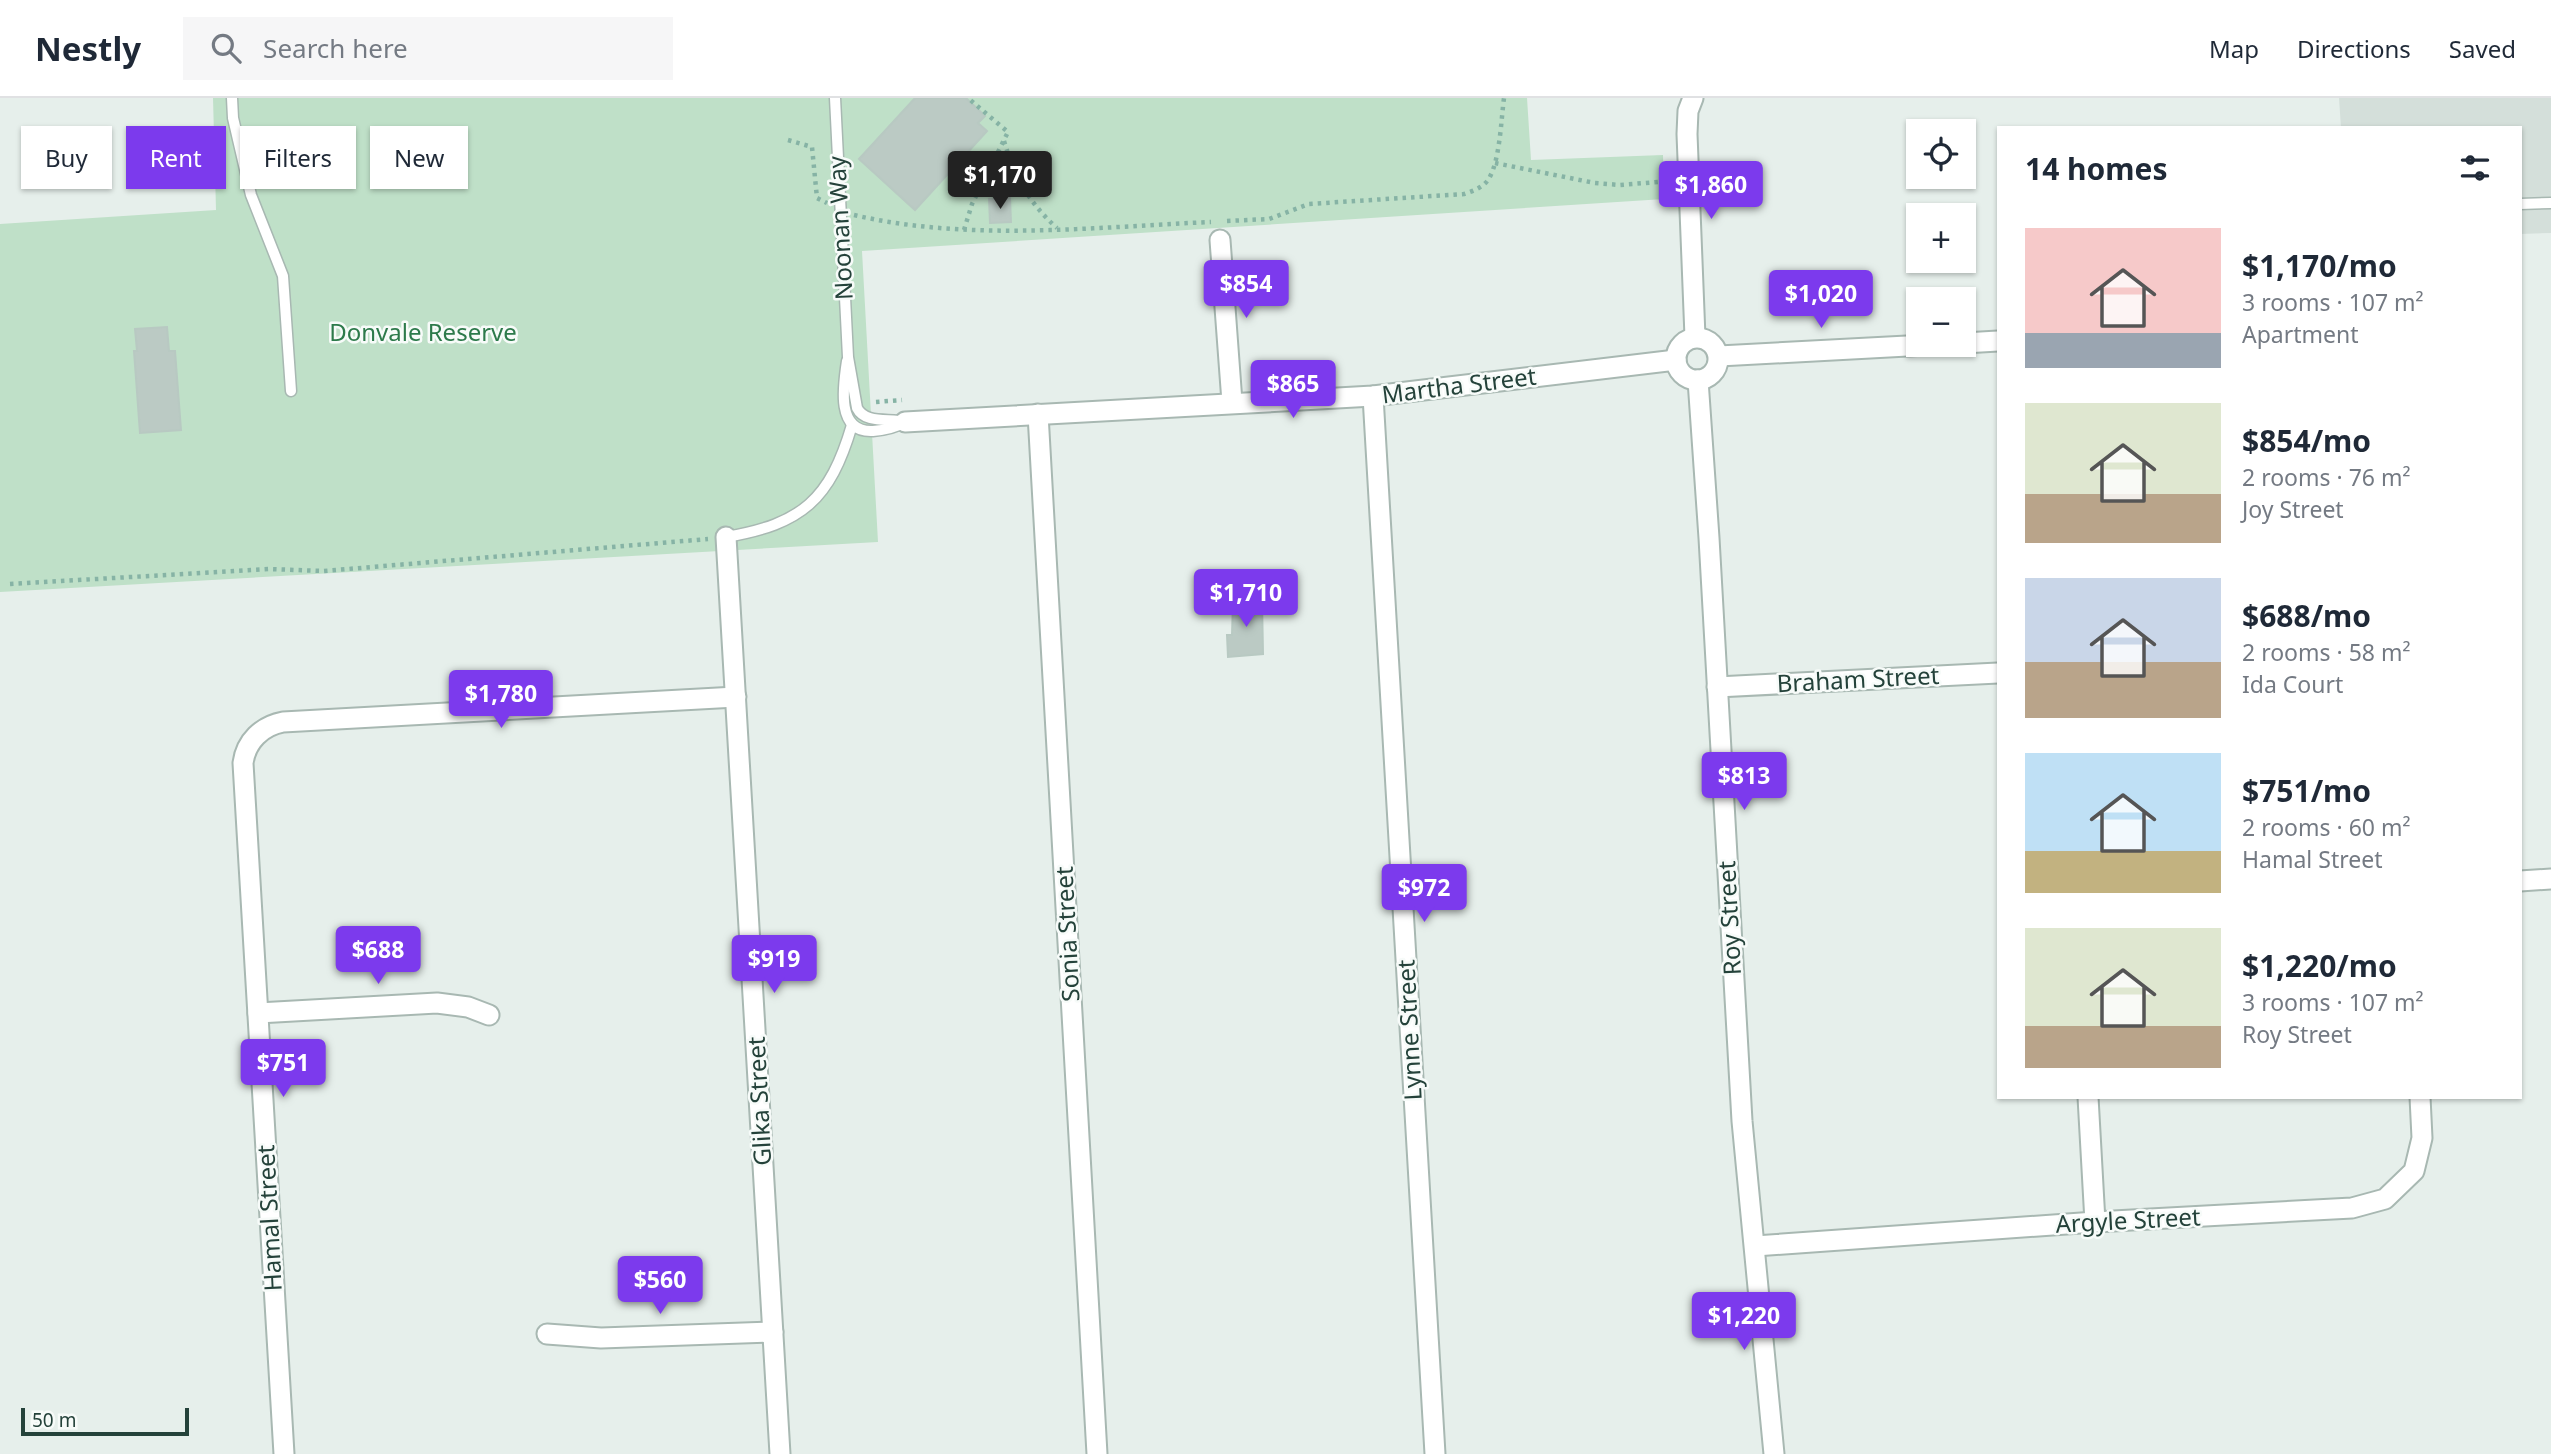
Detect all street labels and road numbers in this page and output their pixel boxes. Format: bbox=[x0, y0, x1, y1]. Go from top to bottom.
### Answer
street label: Noonan Way bbox=[819, 154, 860, 301]
street label: Martha Street bbox=[1380, 359, 1538, 410]
street label: Braham Street bbox=[1776, 658, 1940, 699]
street label: Roy Street bbox=[1709, 860, 1748, 976]
street label: Sonia Street bbox=[1046, 865, 1087, 1003]
street label: Lynne Street bbox=[1388, 958, 1429, 1101]
street label: Glika Street bbox=[739, 1035, 778, 1167]
street label: Hamal Street bbox=[248, 1144, 289, 1292]
street label: Argyle Street bbox=[2055, 1199, 2202, 1240]

